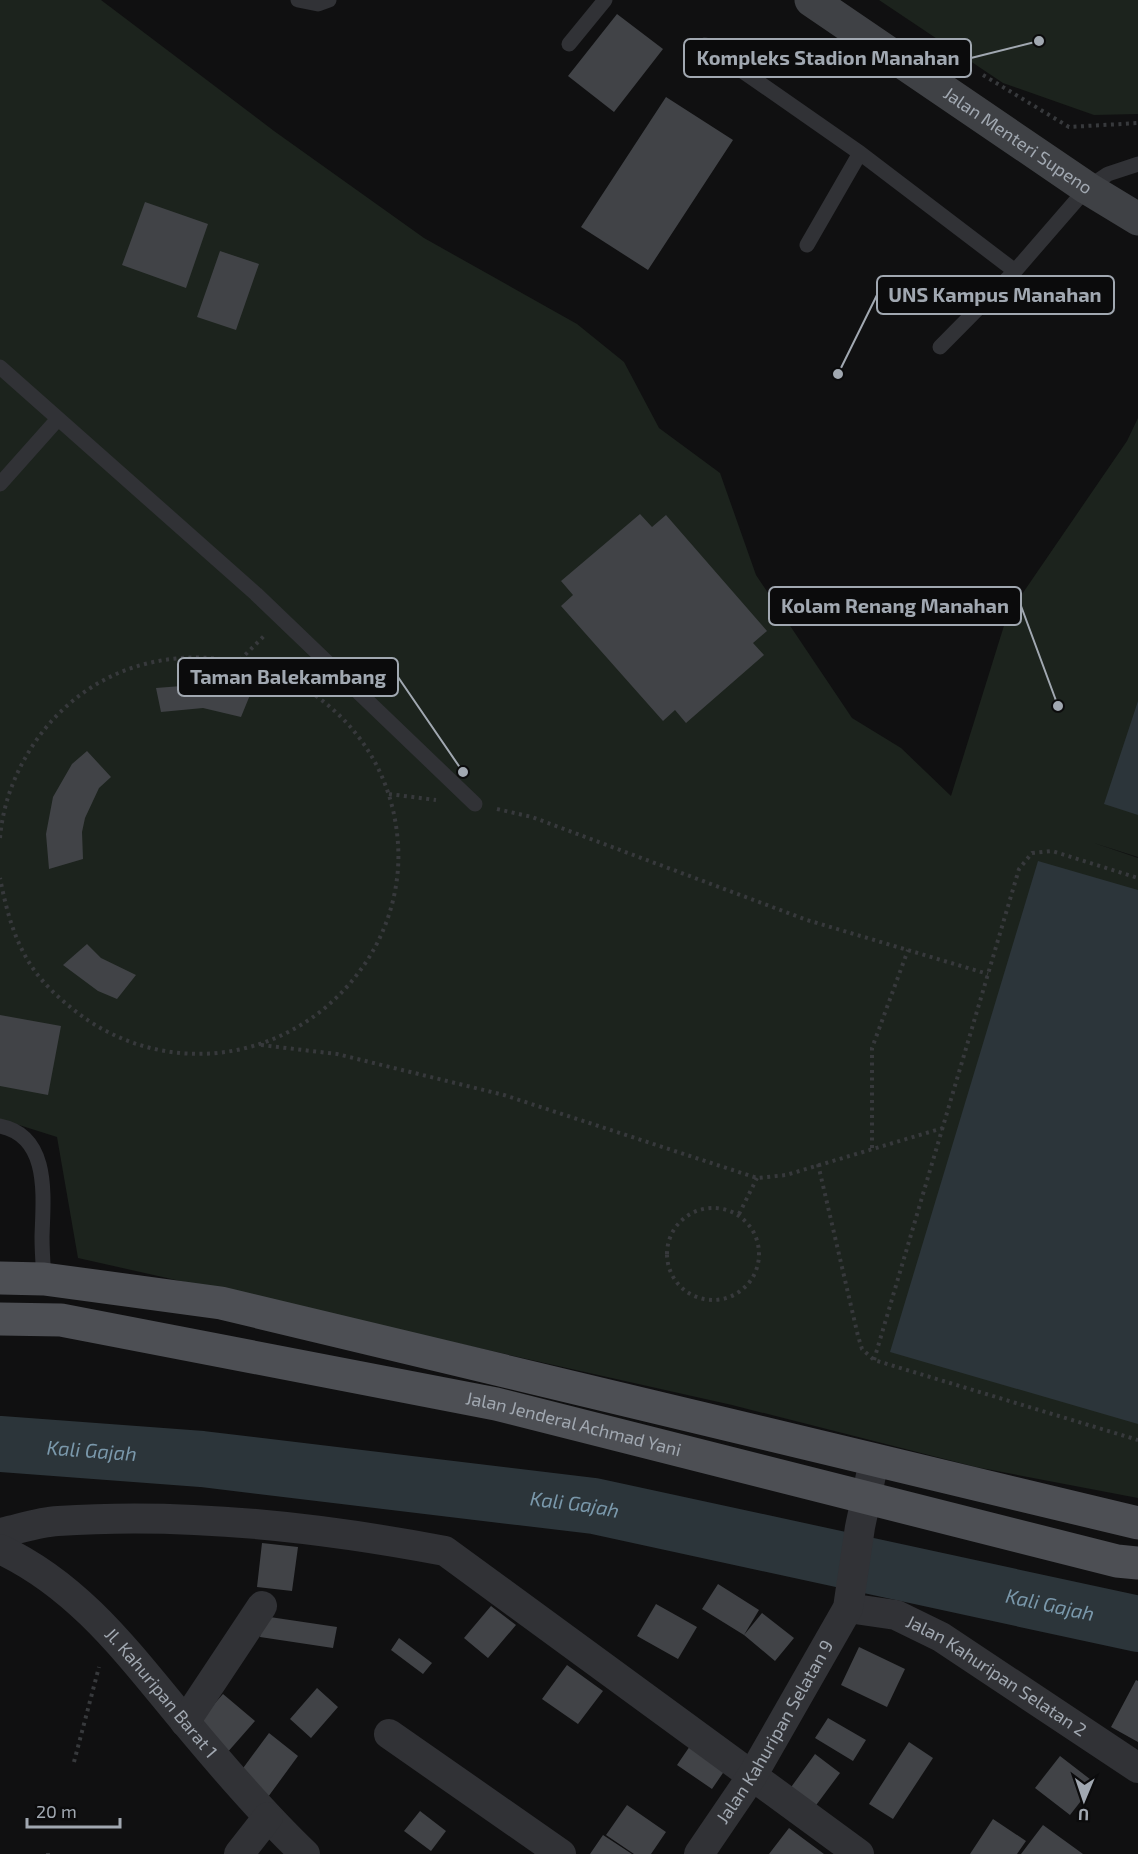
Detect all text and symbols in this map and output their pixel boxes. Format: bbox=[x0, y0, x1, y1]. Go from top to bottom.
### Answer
callout: Kompleks Stadion Manahan bbox=[684, 39, 971, 77]
text: Kompleks Stadion Manahan bbox=[696, 45, 960, 69]
street label: Jalan Menteri Supeno bbox=[940, 82, 1097, 198]
callout: UNS Kampus Manahan bbox=[877, 276, 1114, 314]
text: UNS Kampus Manahan bbox=[888, 282, 1102, 306]
callout: Kolam Renang Manahan bbox=[769, 587, 1021, 625]
text: Kolam Renang Manahan bbox=[781, 593, 1009, 617]
callout: Taman Balekambang bbox=[178, 658, 398, 696]
text: Taman Balekambang bbox=[190, 664, 386, 688]
street label: Jalan Jenderal Achmad Yani bbox=[464, 1386, 684, 1460]
water label: Kali Gajah bbox=[46, 1435, 138, 1465]
water label: Kali Gajah bbox=[529, 1485, 622, 1522]
water label: Kali Gajah bbox=[1004, 1583, 1097, 1625]
street label: Jalan Kahuripan Selatan 2 bbox=[903, 1610, 1091, 1741]
street label: Jl. Kahuripan Barat 1 bbox=[101, 1623, 223, 1762]
street label: Jalan Kahuripan Selatan 9 bbox=[711, 1636, 837, 1827]
north arrow bbox=[1054, 1770, 1114, 1830]
scale bar bbox=[27, 1791, 120, 1829]
text: 20 m bbox=[36, 1800, 77, 1822]
text: U bbox=[1078, 1806, 1089, 1825]

